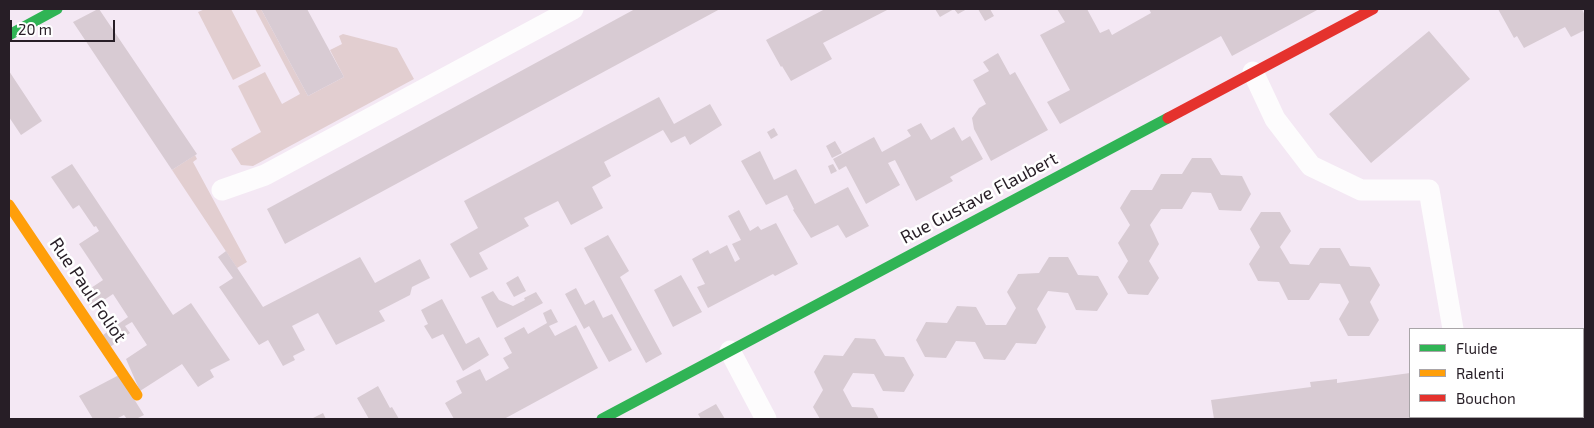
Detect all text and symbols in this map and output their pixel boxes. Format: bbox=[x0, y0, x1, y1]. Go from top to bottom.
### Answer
scale bar bbox=[12, 10, 118, 42]
text: 20 m bbox=[18, 20, 52, 38]
street label: Rue Gustave Flaubert bbox=[897, 147, 1061, 249]
street label: Rue Paul Foliot bbox=[45, 234, 131, 346]
legend bbox=[1409, 328, 1584, 418]
text: Fluide bbox=[1456, 339, 1497, 357]
text: Ralenti bbox=[1456, 364, 1504, 382]
text: Bouchon bbox=[1456, 389, 1516, 407]

